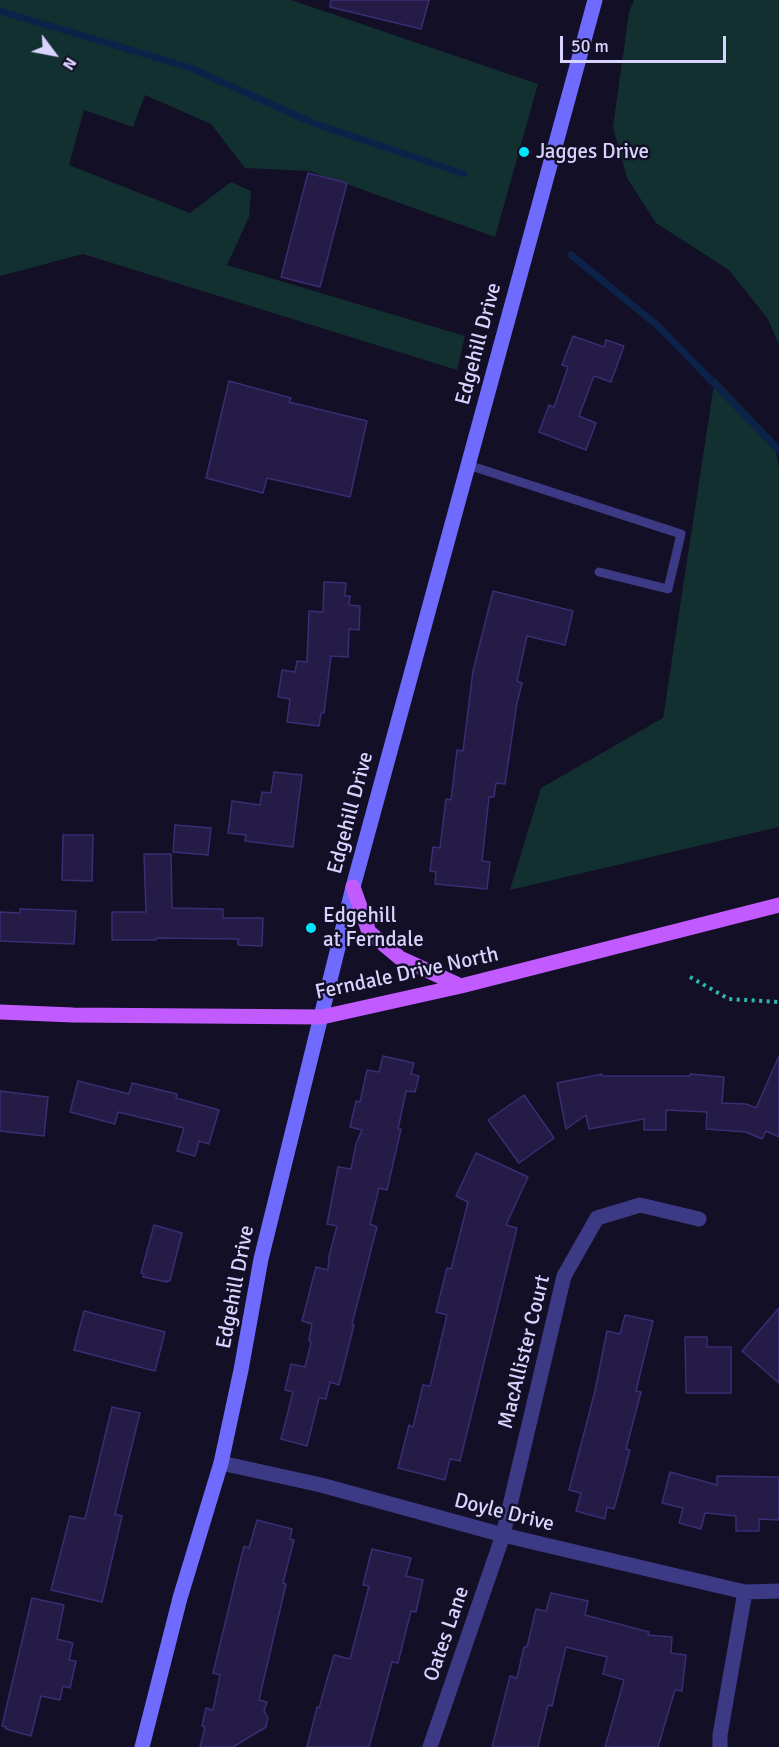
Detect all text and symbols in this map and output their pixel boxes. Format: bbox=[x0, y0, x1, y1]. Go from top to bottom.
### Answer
north arrow bbox=[24, 24, 84, 84]
scale bar bbox=[563, 24, 730, 62]
text: 50 m bbox=[571, 35, 609, 57]
text: N bbox=[58, 54, 81, 74]
place label: Jagges Drive bbox=[536, 139, 649, 165]
marker: Jagges Drive bbox=[517, 145, 531, 159]
street label: Edgehill Drive bbox=[451, 280, 507, 408]
street label: Edgehill Drive bbox=[323, 749, 379, 877]
place label: Edgehill at Ferndale bbox=[323, 903, 424, 953]
marker: Edgehill at Ferndale bbox=[304, 921, 318, 935]
street label: Ferndale Drive North bbox=[313, 942, 501, 1006]
street label: Edgehill Drive bbox=[212, 1223, 260, 1351]
street label: MacAllister Court bbox=[494, 1273, 556, 1431]
street label: Doyle Drive bbox=[451, 1488, 557, 1538]
street label: Oates Lane bbox=[419, 1583, 475, 1685]

